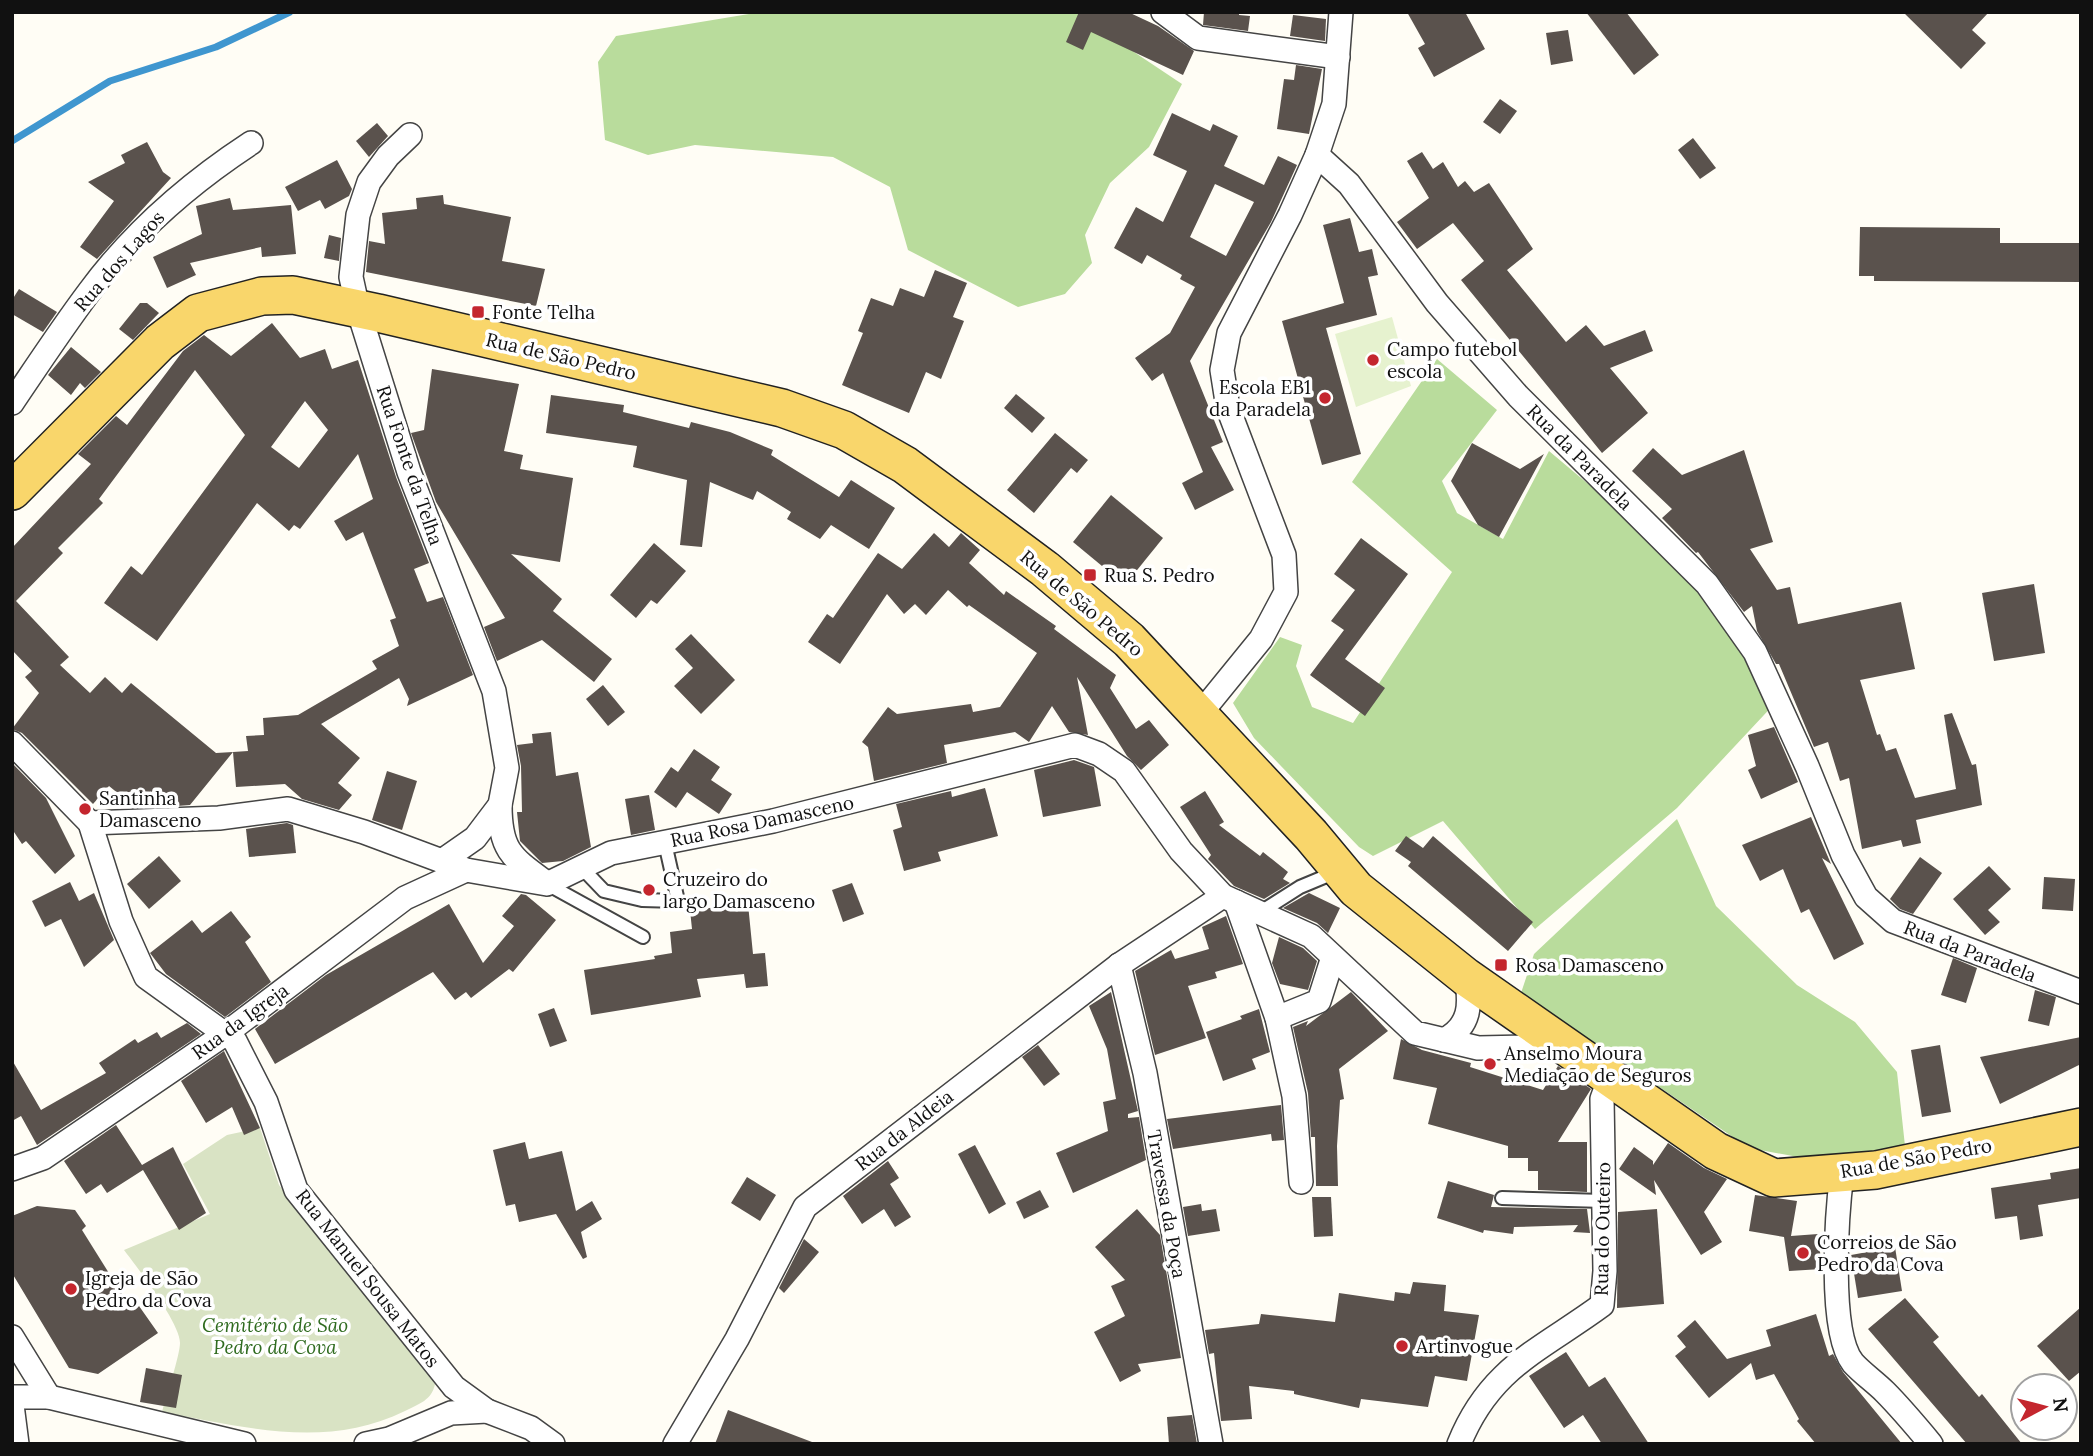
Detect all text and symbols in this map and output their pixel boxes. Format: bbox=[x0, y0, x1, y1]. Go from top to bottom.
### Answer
street label: Rua dos Lagos bbox=[69, 205, 169, 316]
place label: Fonte Telha bbox=[492, 300, 595, 324]
marker: Fonte Telha bbox=[470, 304, 486, 320]
street label: Rua de São Pedro bbox=[484, 327, 638, 385]
place label: Campo futebol escola bbox=[1387, 337, 1517, 383]
marker: Campo futebol escola bbox=[1365, 352, 1381, 368]
place label: Escola EB1 da Paradela bbox=[1209, 375, 1311, 421]
street label: Rua Fonte da Telha bbox=[371, 382, 449, 548]
marker: Escola EB1 da Paradela bbox=[1317, 390, 1333, 406]
street label: Rua da Paradela bbox=[1522, 399, 1638, 515]
street label: Rua de São Pedro bbox=[1015, 544, 1149, 662]
place label: Rua S. Pedro bbox=[1104, 563, 1215, 587]
marker: Rua S. Pedro bbox=[1082, 567, 1098, 583]
place label: Santinha Damasceno bbox=[99, 786, 201, 832]
street label: Rua Rosa Damasceno bbox=[668, 790, 856, 852]
marker: Santinha Damasceno bbox=[77, 801, 93, 817]
place label: Cruzeiro do largo Damasceno bbox=[663, 867, 815, 913]
marker: Cruzeiro do largo Damasceno bbox=[641, 882, 657, 898]
street label: Rua da Paradela bbox=[1900, 915, 2040, 987]
place label: Rosa Damasceno bbox=[1515, 953, 1664, 977]
marker: Rosa Damasceno bbox=[1493, 957, 1509, 973]
street label: Rua da Igreja bbox=[187, 978, 293, 1064]
place label: Anselmo Moura Mediação de Seguros bbox=[1503, 1041, 1692, 1087]
marker: Anselmo Moura Mediação de Seguros bbox=[1482, 1056, 1498, 1072]
street label: Rua da Aldeia bbox=[850, 1084, 958, 1176]
street label: Travessa da Poça bbox=[1142, 1128, 1192, 1280]
street label: Rua de São Pedro bbox=[1838, 1133, 1994, 1183]
street label: Rua do Outeiro bbox=[1589, 1162, 1615, 1296]
street label: Rua Manuel Sousa Matos bbox=[291, 1184, 445, 1372]
place label: Correios de São Pedro da Cova bbox=[1817, 1230, 1957, 1276]
marker: Correios de São Pedro da Cova bbox=[1795, 1245, 1811, 1261]
place label: Igreja de São Pedro da Cova bbox=[85, 1266, 212, 1312]
marker: Igreja de São Pedro da Cova bbox=[63, 1281, 79, 1297]
park label: Cemitério de São Pedro da Cova bbox=[202, 1313, 348, 1359]
place label: Artinvogue bbox=[1415, 1334, 1513, 1358]
marker: Artinvogue bbox=[1394, 1338, 1410, 1354]
north arrow bbox=[2009, 1372, 2079, 1442]
text: N bbox=[2048, 1396, 2074, 1414]

